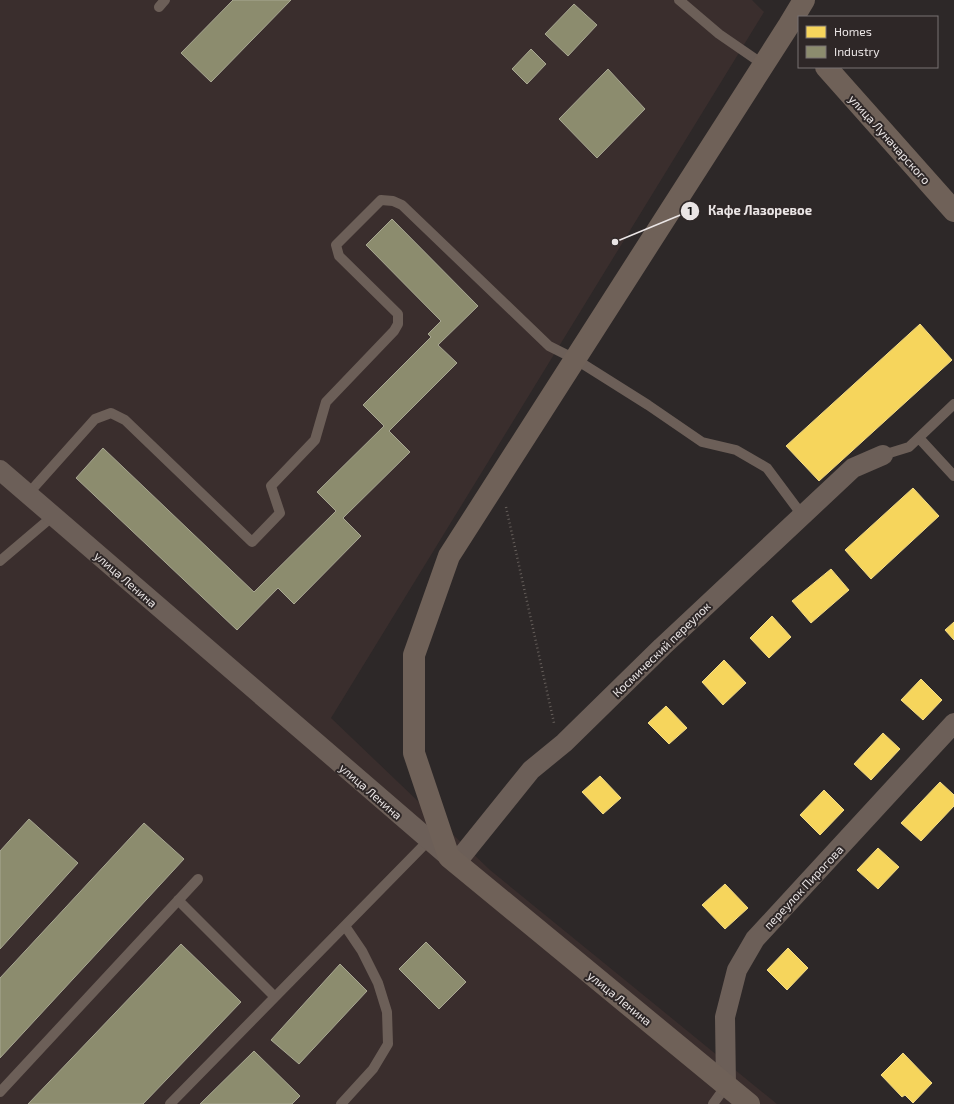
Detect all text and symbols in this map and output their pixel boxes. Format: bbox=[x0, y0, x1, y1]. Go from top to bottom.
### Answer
legend bbox=[798, 16, 938, 68]
text: Homes bbox=[834, 24, 872, 38]
text: Industry bbox=[834, 44, 880, 58]
street label: улица Луначарского bbox=[845, 91, 934, 187]
callout: Кафе Лазоревое bbox=[680, 198, 820, 223]
text: Кафе Лазоревое bbox=[708, 202, 812, 218]
text: 1 bbox=[687, 203, 693, 217]
street label: улица Ленина bbox=[91, 548, 160, 611]
street label: Космический переулок bbox=[609, 598, 714, 700]
street label: улица Ленина bbox=[336, 760, 405, 823]
street label: переулок Пирогова bbox=[760, 842, 846, 933]
street label: улица Ленина bbox=[585, 968, 655, 1029]

